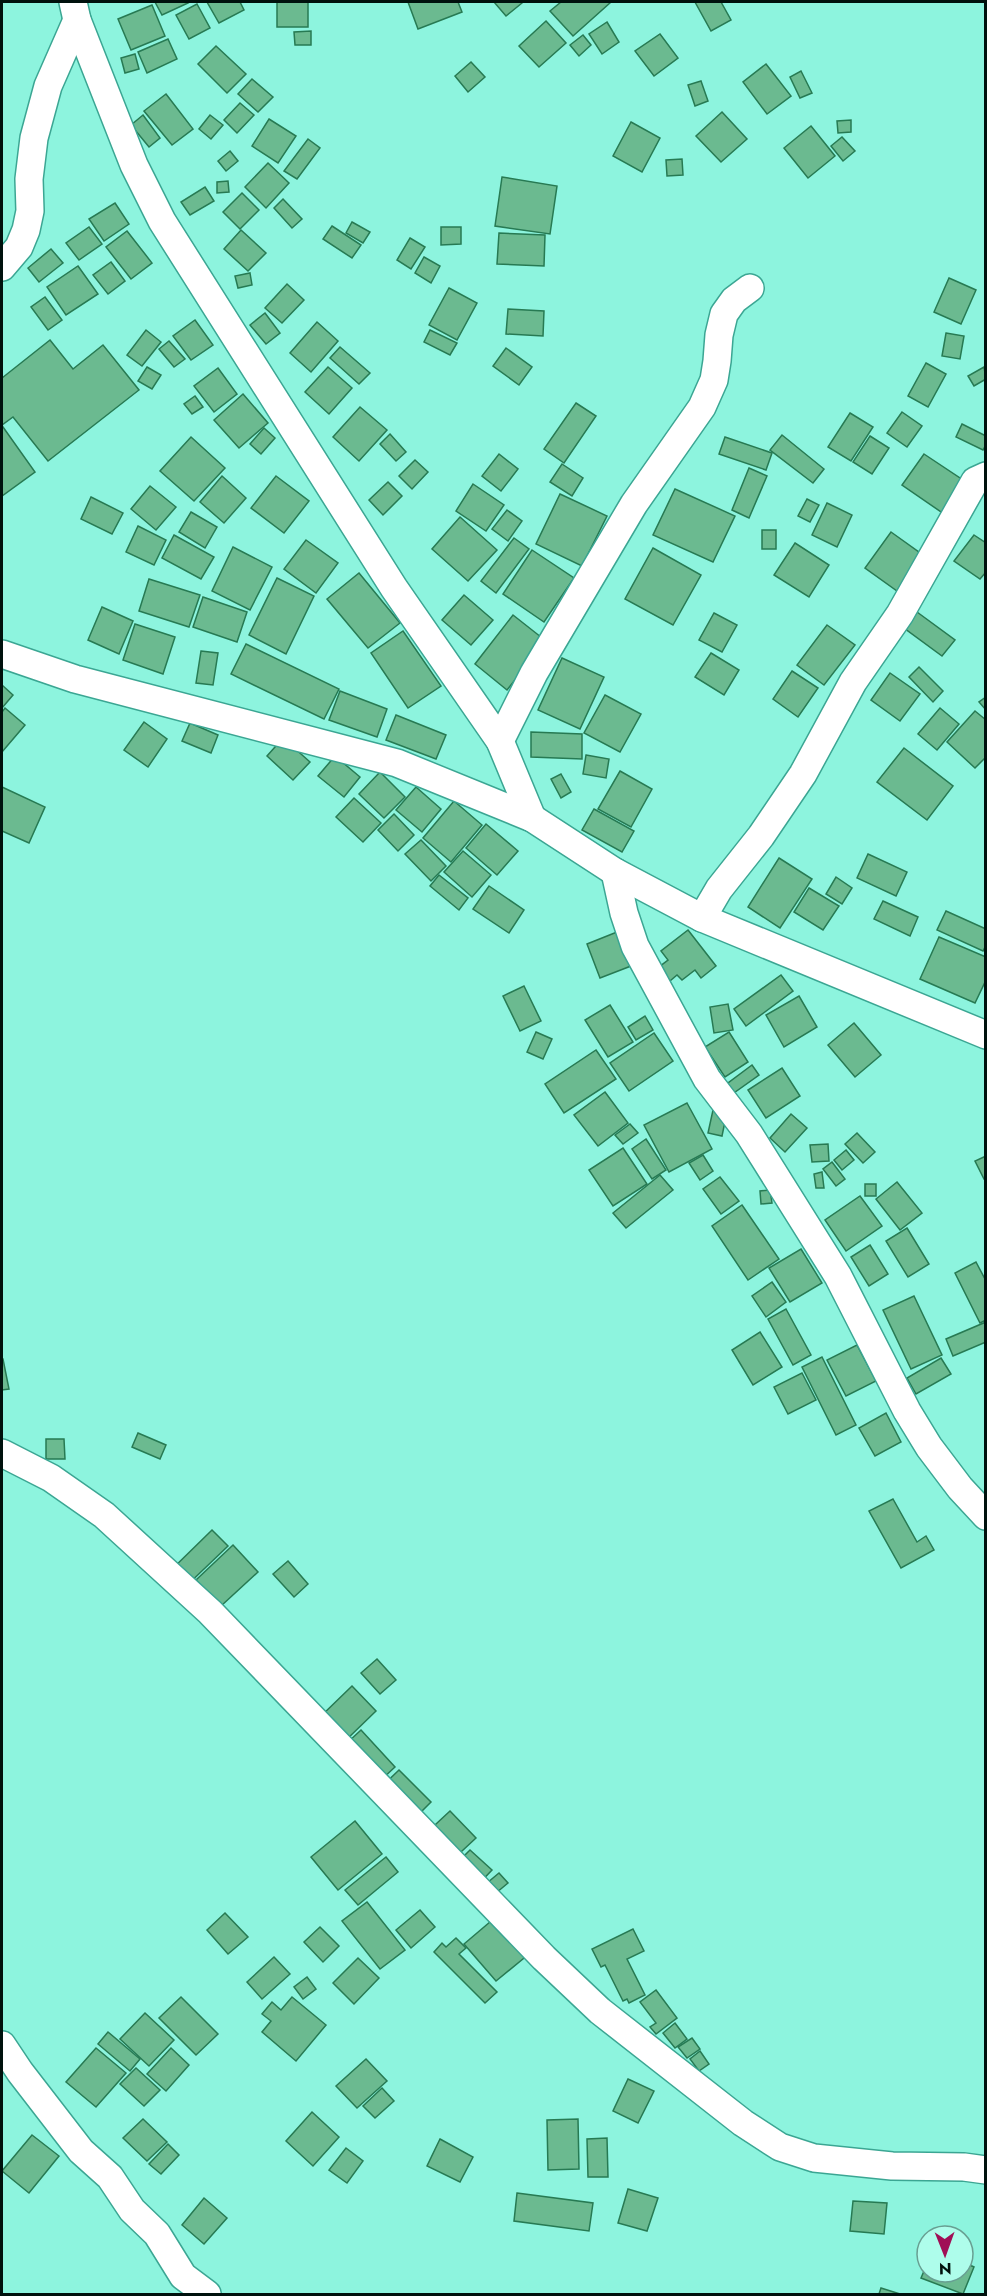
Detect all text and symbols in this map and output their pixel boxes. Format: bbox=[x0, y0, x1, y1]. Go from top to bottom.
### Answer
north arrow bbox=[915, 2224, 975, 2284]
text: N bbox=[939, 2257, 952, 2280]

